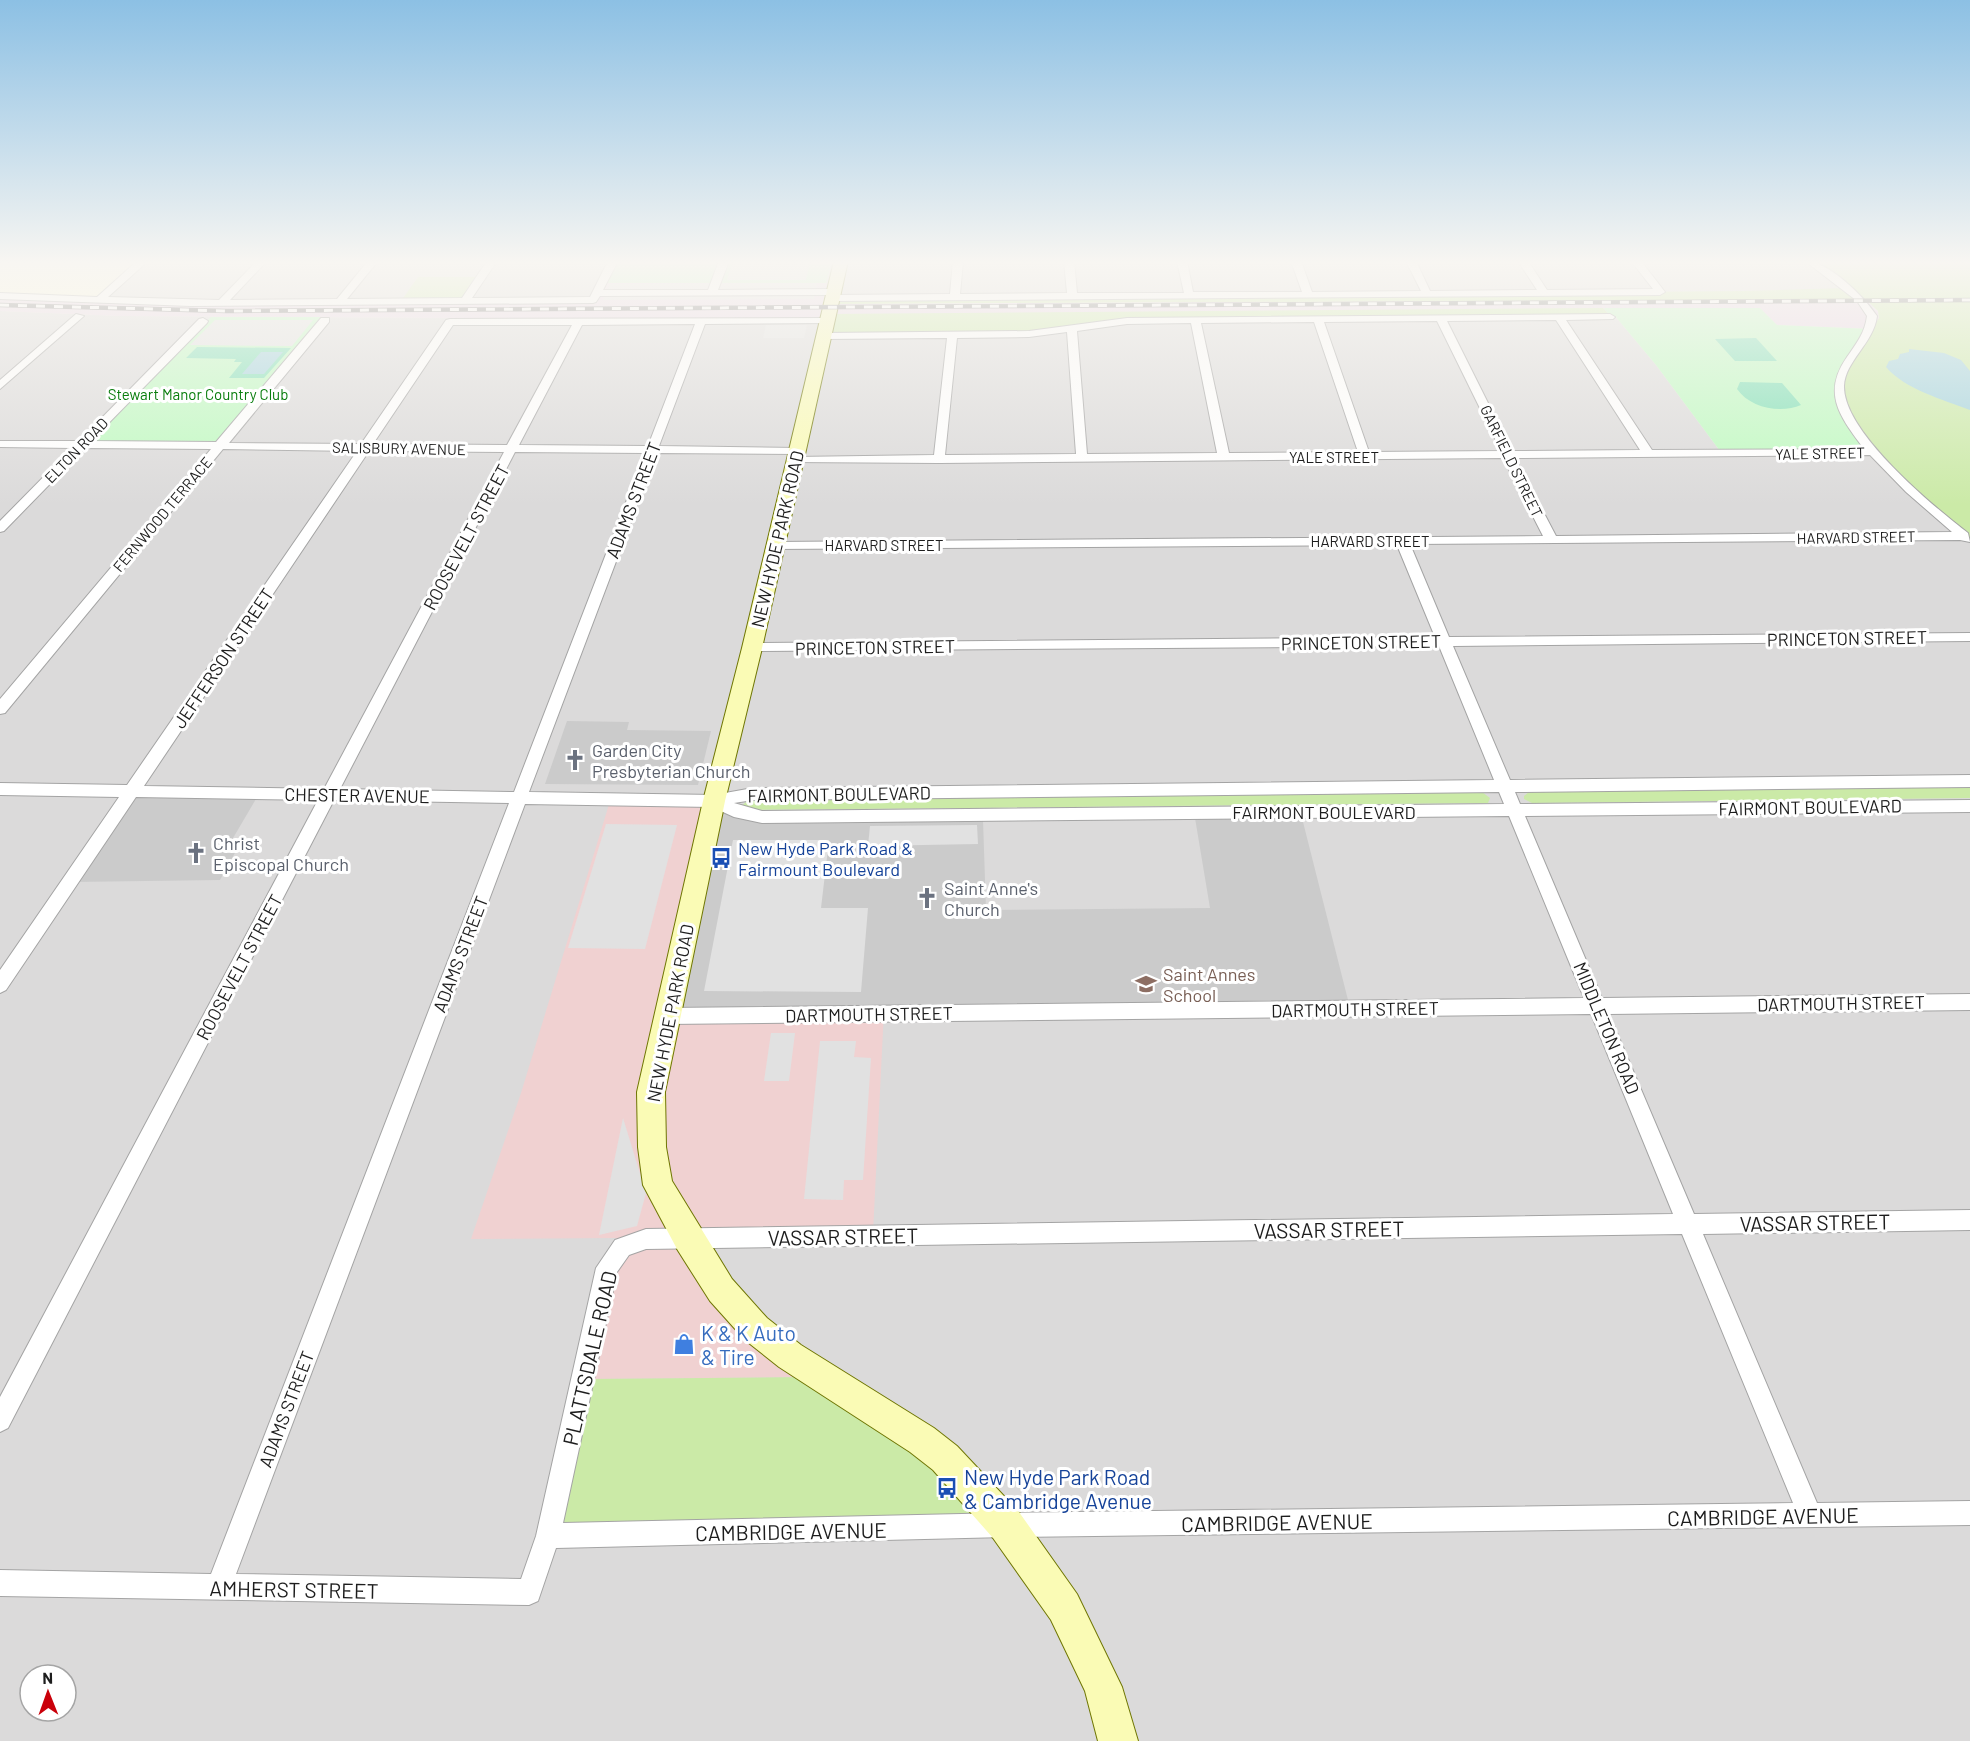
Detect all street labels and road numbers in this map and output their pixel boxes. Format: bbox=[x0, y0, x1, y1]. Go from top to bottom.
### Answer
street label: GARFIELD STREET bbox=[1477, 402, 1547, 520]
street label: ELTON ROAD bbox=[41, 414, 111, 486]
street label: SALISBURY AVENUE bbox=[332, 438, 466, 458]
street label: ADAMS STREET bbox=[601, 439, 665, 561]
street label: YALE STREET bbox=[1775, 443, 1865, 463]
street label: NEW HYDE PARK ROAD bbox=[746, 448, 808, 630]
street label: YALE STREET bbox=[1289, 448, 1379, 466]
street label: FERNWOOD TERRACE bbox=[109, 453, 215, 575]
street label: ROOSEVELT STREET bbox=[418, 460, 514, 614]
street label: HARVARD STREET bbox=[1796, 527, 1916, 547]
street label: HARVARD STREET bbox=[1311, 532, 1429, 550]
street label: HARVARD STREET bbox=[825, 536, 943, 554]
street label: JEFFERSON STREET bbox=[168, 584, 278, 732]
street label: PRINCETON STREET bbox=[1767, 626, 1927, 650]
street label: PRINCETON STREET bbox=[1281, 630, 1441, 654]
street label: PRINCETON STREET bbox=[795, 635, 955, 659]
street label: FAIRMONT BOULEVARD bbox=[747, 781, 931, 807]
street label: CHESTER AVENUE bbox=[284, 783, 430, 807]
street label: FAIRMONT BOULEVARD bbox=[1718, 794, 1902, 820]
street label: FAIRMONT BOULEVARD bbox=[1232, 801, 1416, 823]
street label: ROOSEVELT STREET bbox=[191, 890, 287, 1044]
street label: ADAMS STREET bbox=[428, 893, 492, 1015]
street label: NEW HYDE PARK ROAD bbox=[642, 922, 698, 1104]
street label: MIDDLETON ROAD bbox=[1569, 959, 1645, 1097]
street label: DARTMOUTH STREET bbox=[1757, 991, 1925, 1015]
street label: DARTMOUTH STREET bbox=[1271, 997, 1439, 1021]
street label: DARTMOUTH STREET bbox=[785, 1002, 953, 1026]
street label: VASSAR STREET bbox=[1739, 1208, 1891, 1236]
street label: VASSAR STREET bbox=[1253, 1215, 1405, 1243]
street label: VASSAR STREET bbox=[767, 1222, 919, 1250]
street label: PLATTSDALE ROAD bbox=[557, 1268, 621, 1448]
street label: ADAMS STREET bbox=[254, 1348, 318, 1470]
street label: CAMBRIDGE AVENUE bbox=[1667, 1502, 1859, 1530]
street label: CAMBRIDGE AVENUE bbox=[1181, 1508, 1373, 1536]
street label: CAMBRIDGE AVENUE bbox=[695, 1517, 887, 1545]
street label: AMHERST STREET bbox=[209, 1575, 379, 1603]

